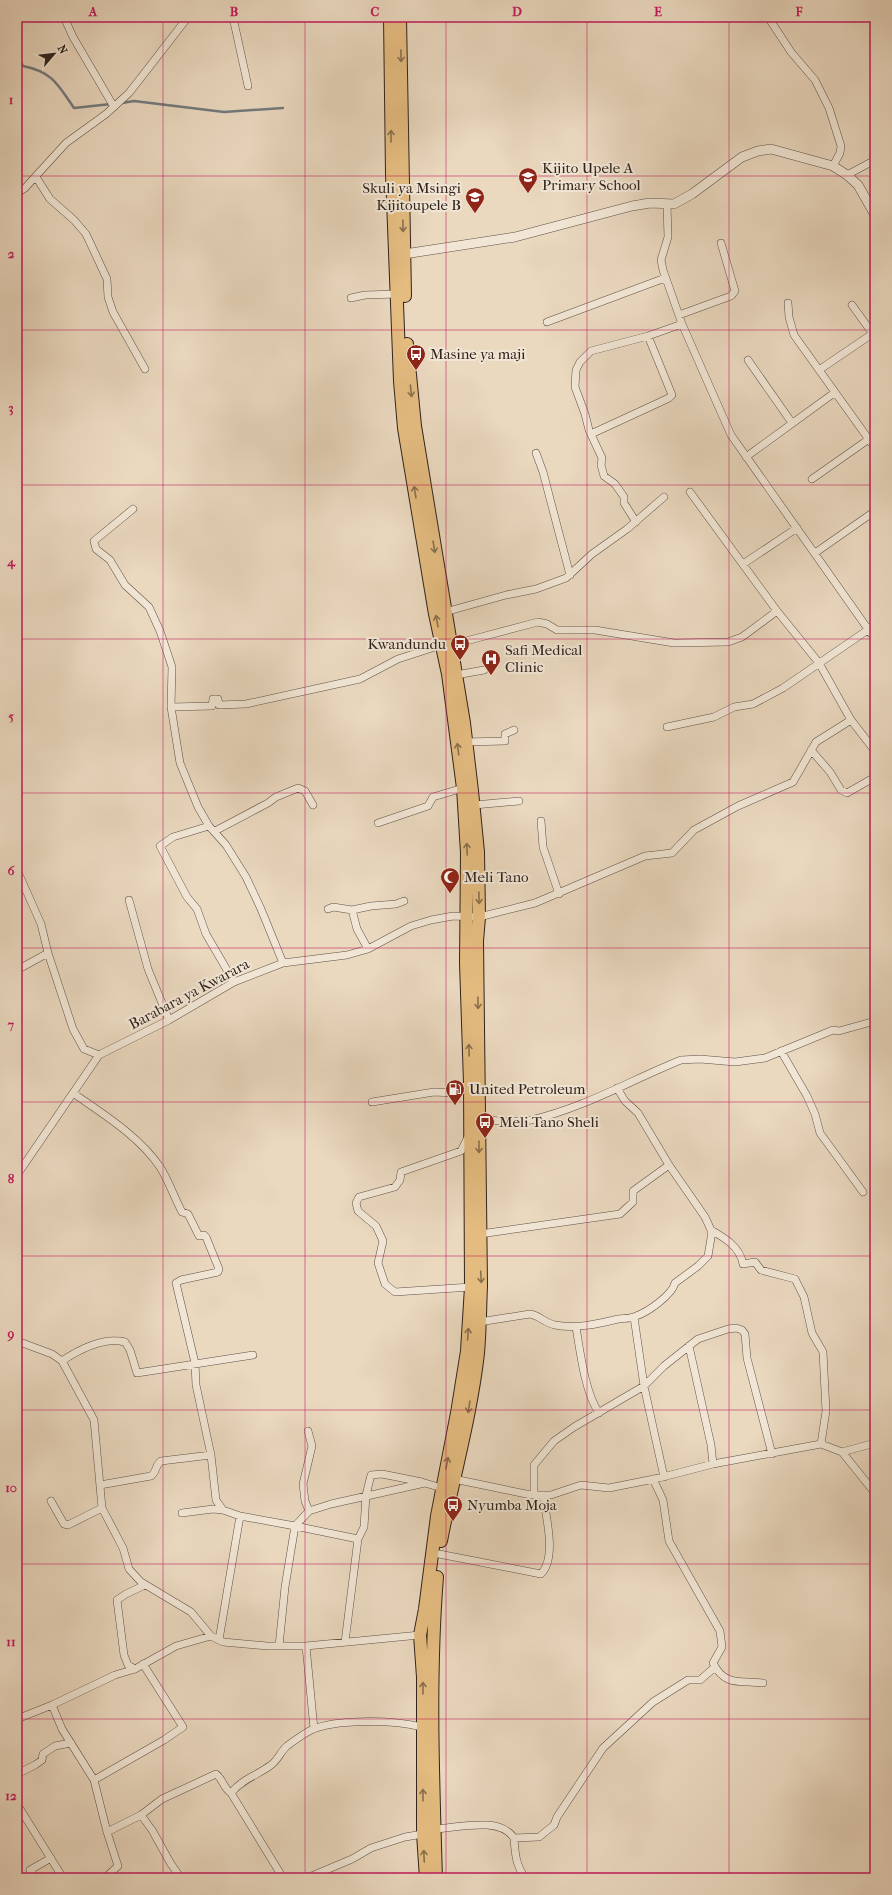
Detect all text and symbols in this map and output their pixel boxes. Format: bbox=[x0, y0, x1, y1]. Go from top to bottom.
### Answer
text: A bbox=[88, 4, 98, 19]
text: B bbox=[230, 4, 239, 19]
text: C bbox=[371, 4, 380, 19]
text: D bbox=[512, 4, 522, 19]
text: E bbox=[654, 4, 662, 19]
text: F bbox=[795, 4, 803, 19]
north arrow bbox=[34, 34, 74, 74]
text: N bbox=[55, 43, 70, 57]
one-way arrow bbox=[397, 49, 405, 62]
text: 1 bbox=[9, 92, 14, 107]
one-way arrow bbox=[387, 130, 395, 143]
place label: Kijito Upele A Primary School bbox=[542, 159, 641, 194]
school or university icon: Kijito Upele A Primary School bbox=[517, 166, 539, 194]
place label: Skuli ya Msingi Kijitoupele B bbox=[362, 179, 462, 214]
school or university icon: Skuli ya Msingi Kijitoupele B bbox=[464, 186, 486, 214]
one-way arrow bbox=[399, 219, 407, 232]
text: 2 bbox=[8, 246, 15, 261]
bus stop icon: Masine ya maji bbox=[405, 343, 427, 371]
place label: Masine ya maji bbox=[430, 345, 526, 363]
one-way arrow bbox=[407, 384, 414, 397]
text: 3 bbox=[8, 400, 14, 416]
one-way arrow bbox=[411, 486, 419, 499]
one-way arrow bbox=[431, 540, 439, 553]
text: 4 bbox=[6, 554, 16, 570]
one-way arrow bbox=[432, 615, 440, 628]
bus stop icon: Kwandundu bbox=[449, 633, 471, 661]
place label: Kwandundu bbox=[368, 635, 447, 653]
place label: Safi Medical Clinic bbox=[505, 641, 582, 676]
hospital icon: Safi Medical Clinic bbox=[480, 648, 502, 676]
text: 5 bbox=[8, 709, 14, 724]
one-way arrow bbox=[454, 743, 462, 756]
one-way arrow bbox=[463, 843, 471, 856]
text: 6 bbox=[7, 863, 15, 878]
mosque icon: Meli Tano bbox=[439, 866, 461, 894]
place label: Meli Tano bbox=[464, 868, 529, 886]
one-way arrow bbox=[475, 891, 483, 904]
street label: Barabara ya Kwarara bbox=[126, 954, 253, 1033]
one-way arrow bbox=[474, 996, 482, 1009]
text: 7 bbox=[7, 1017, 15, 1032]
one-way arrow bbox=[465, 1044, 473, 1057]
fuel station icon: United Petroleum bbox=[444, 1078, 466, 1106]
place label: United Petroleum bbox=[469, 1080, 586, 1098]
bus stop icon: Meli Tano Sheli bbox=[474, 1111, 496, 1139]
place label: Meli Tano Sheli bbox=[499, 1113, 600, 1131]
one-way arrow bbox=[475, 1140, 483, 1153]
text: 8 bbox=[8, 1171, 15, 1186]
one-way arrow bbox=[477, 1270, 484, 1283]
text: 9 bbox=[7, 1326, 15, 1342]
one-way arrow bbox=[465, 1328, 472, 1341]
one-way arrow bbox=[465, 1400, 473, 1413]
one-way arrow bbox=[444, 1456, 452, 1469]
text: 10 bbox=[5, 1480, 17, 1495]
bus stop icon: Nyumba Moja bbox=[442, 1494, 464, 1522]
place label: Nyumba Moja bbox=[467, 1496, 558, 1514]
text: 11 bbox=[6, 1634, 16, 1649]
one-way arrow bbox=[419, 1682, 426, 1695]
text: 12 bbox=[5, 1788, 17, 1803]
one-way arrow bbox=[419, 1789, 427, 1802]
one-way arrow bbox=[421, 1850, 428, 1863]

